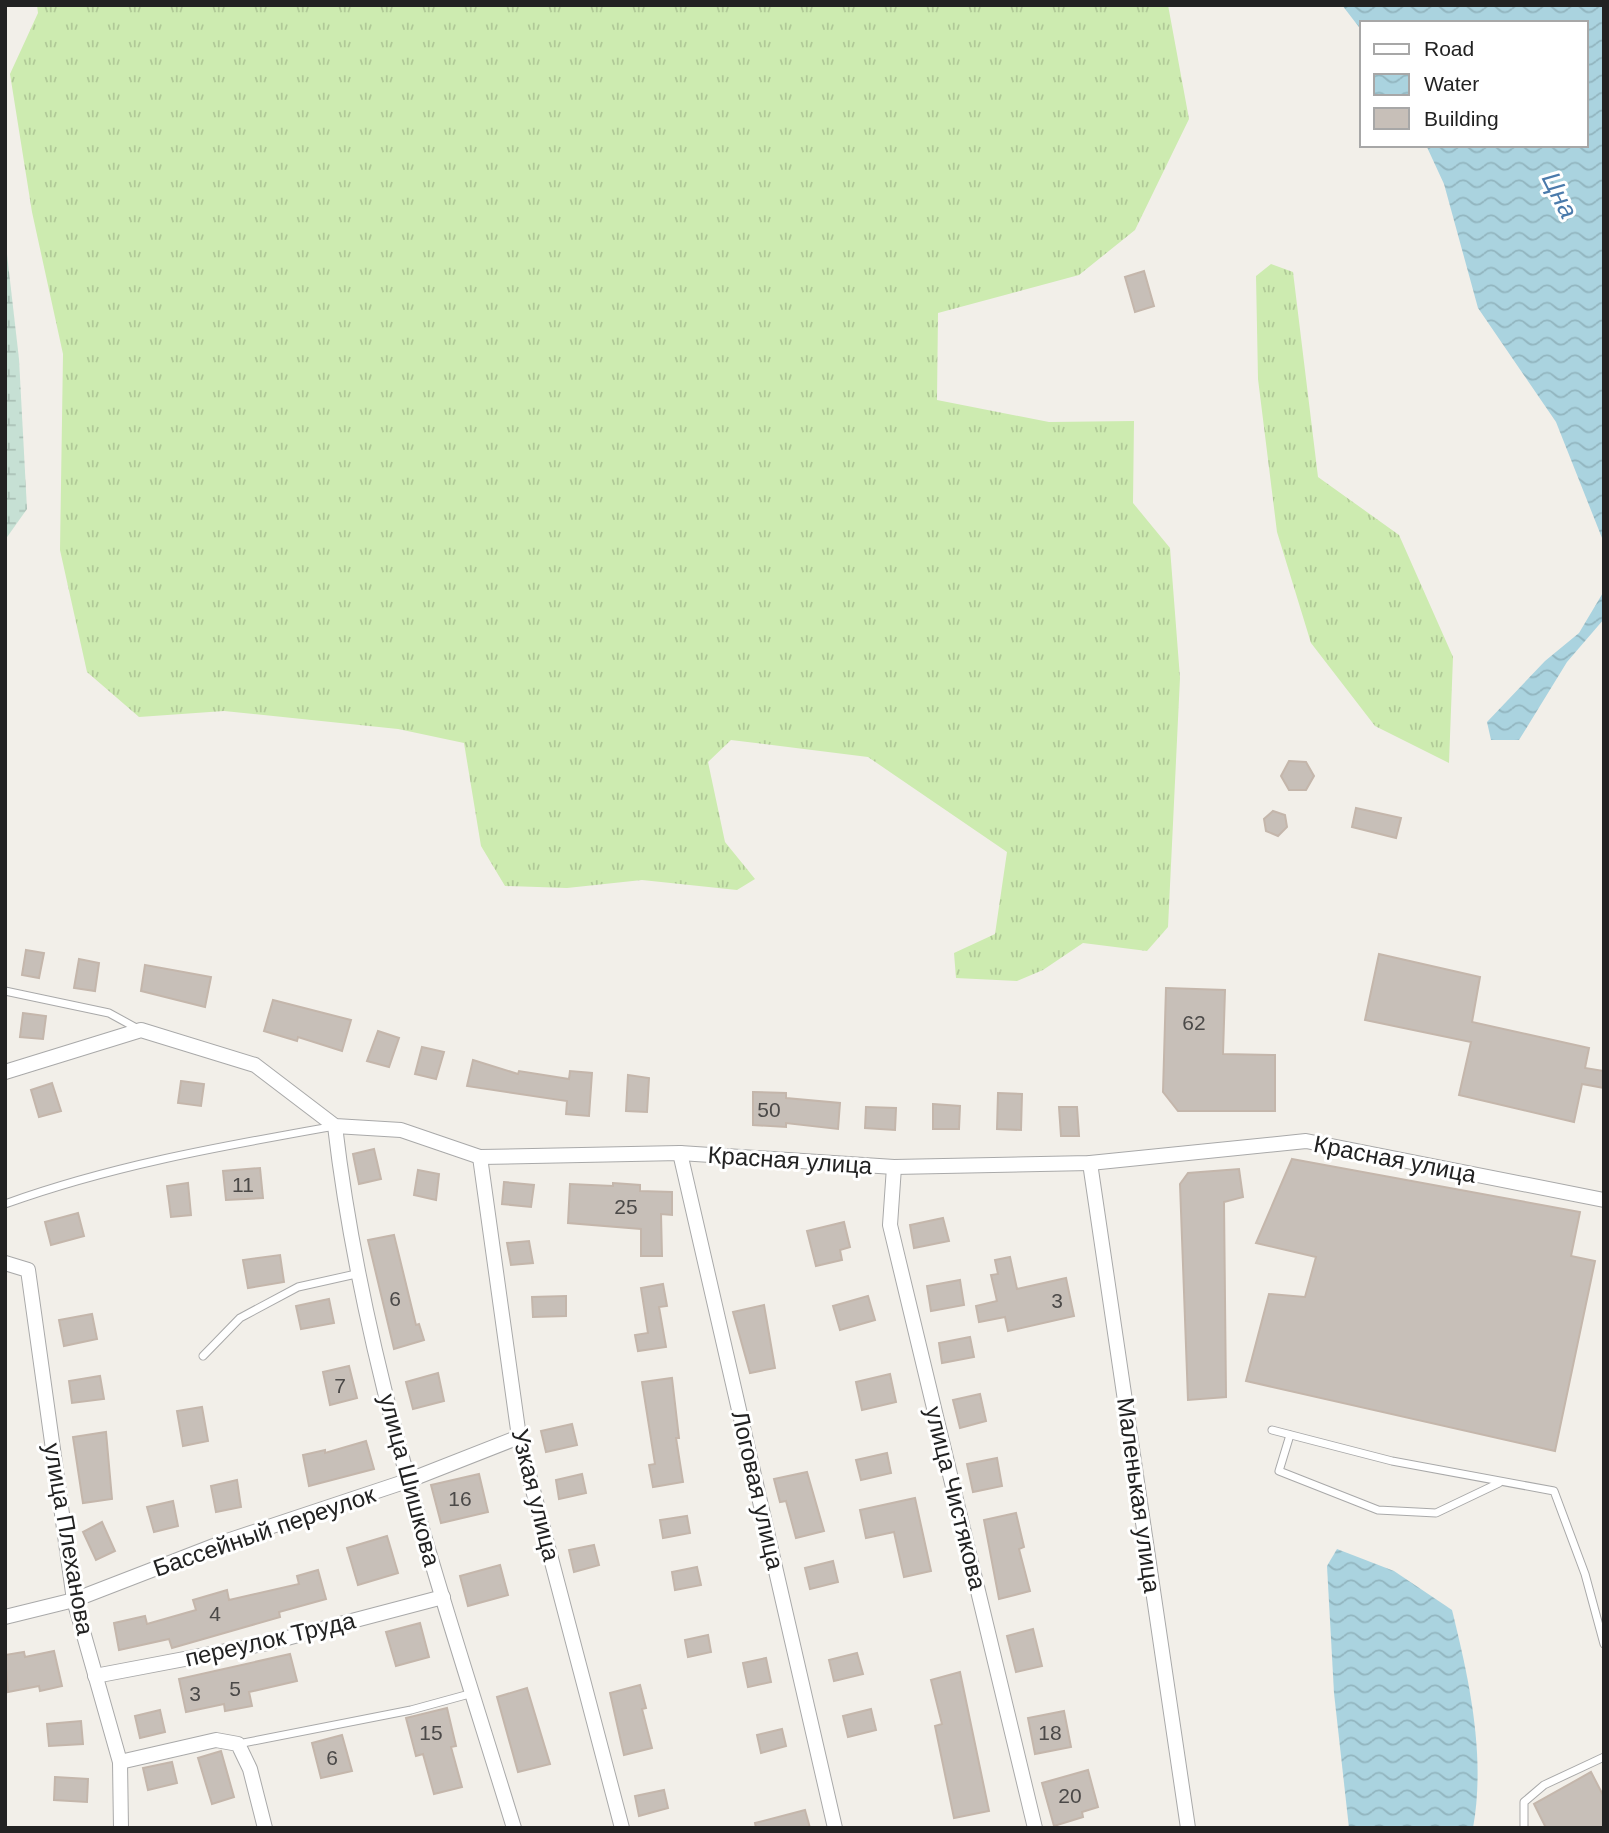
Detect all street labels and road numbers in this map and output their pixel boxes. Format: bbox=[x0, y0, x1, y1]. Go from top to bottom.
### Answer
street label: Красная улица bbox=[1311, 1130, 1479, 1188]
street label: Красная улица bbox=[707, 1141, 874, 1179]
street label: улица Шишкова bbox=[374, 1391, 446, 1570]
street label: Маленькая улица bbox=[1112, 1396, 1166, 1595]
street label: улица Чистякова bbox=[920, 1404, 992, 1593]
street label: Логовая улица bbox=[727, 1408, 790, 1573]
street label: Узкая улица bbox=[507, 1426, 566, 1564]
street label: улица Плеханова bbox=[39, 1441, 99, 1638]
street label: Бассейный переулок bbox=[150, 1480, 379, 1582]
street label: переулок Труда bbox=[182, 1606, 358, 1672]

